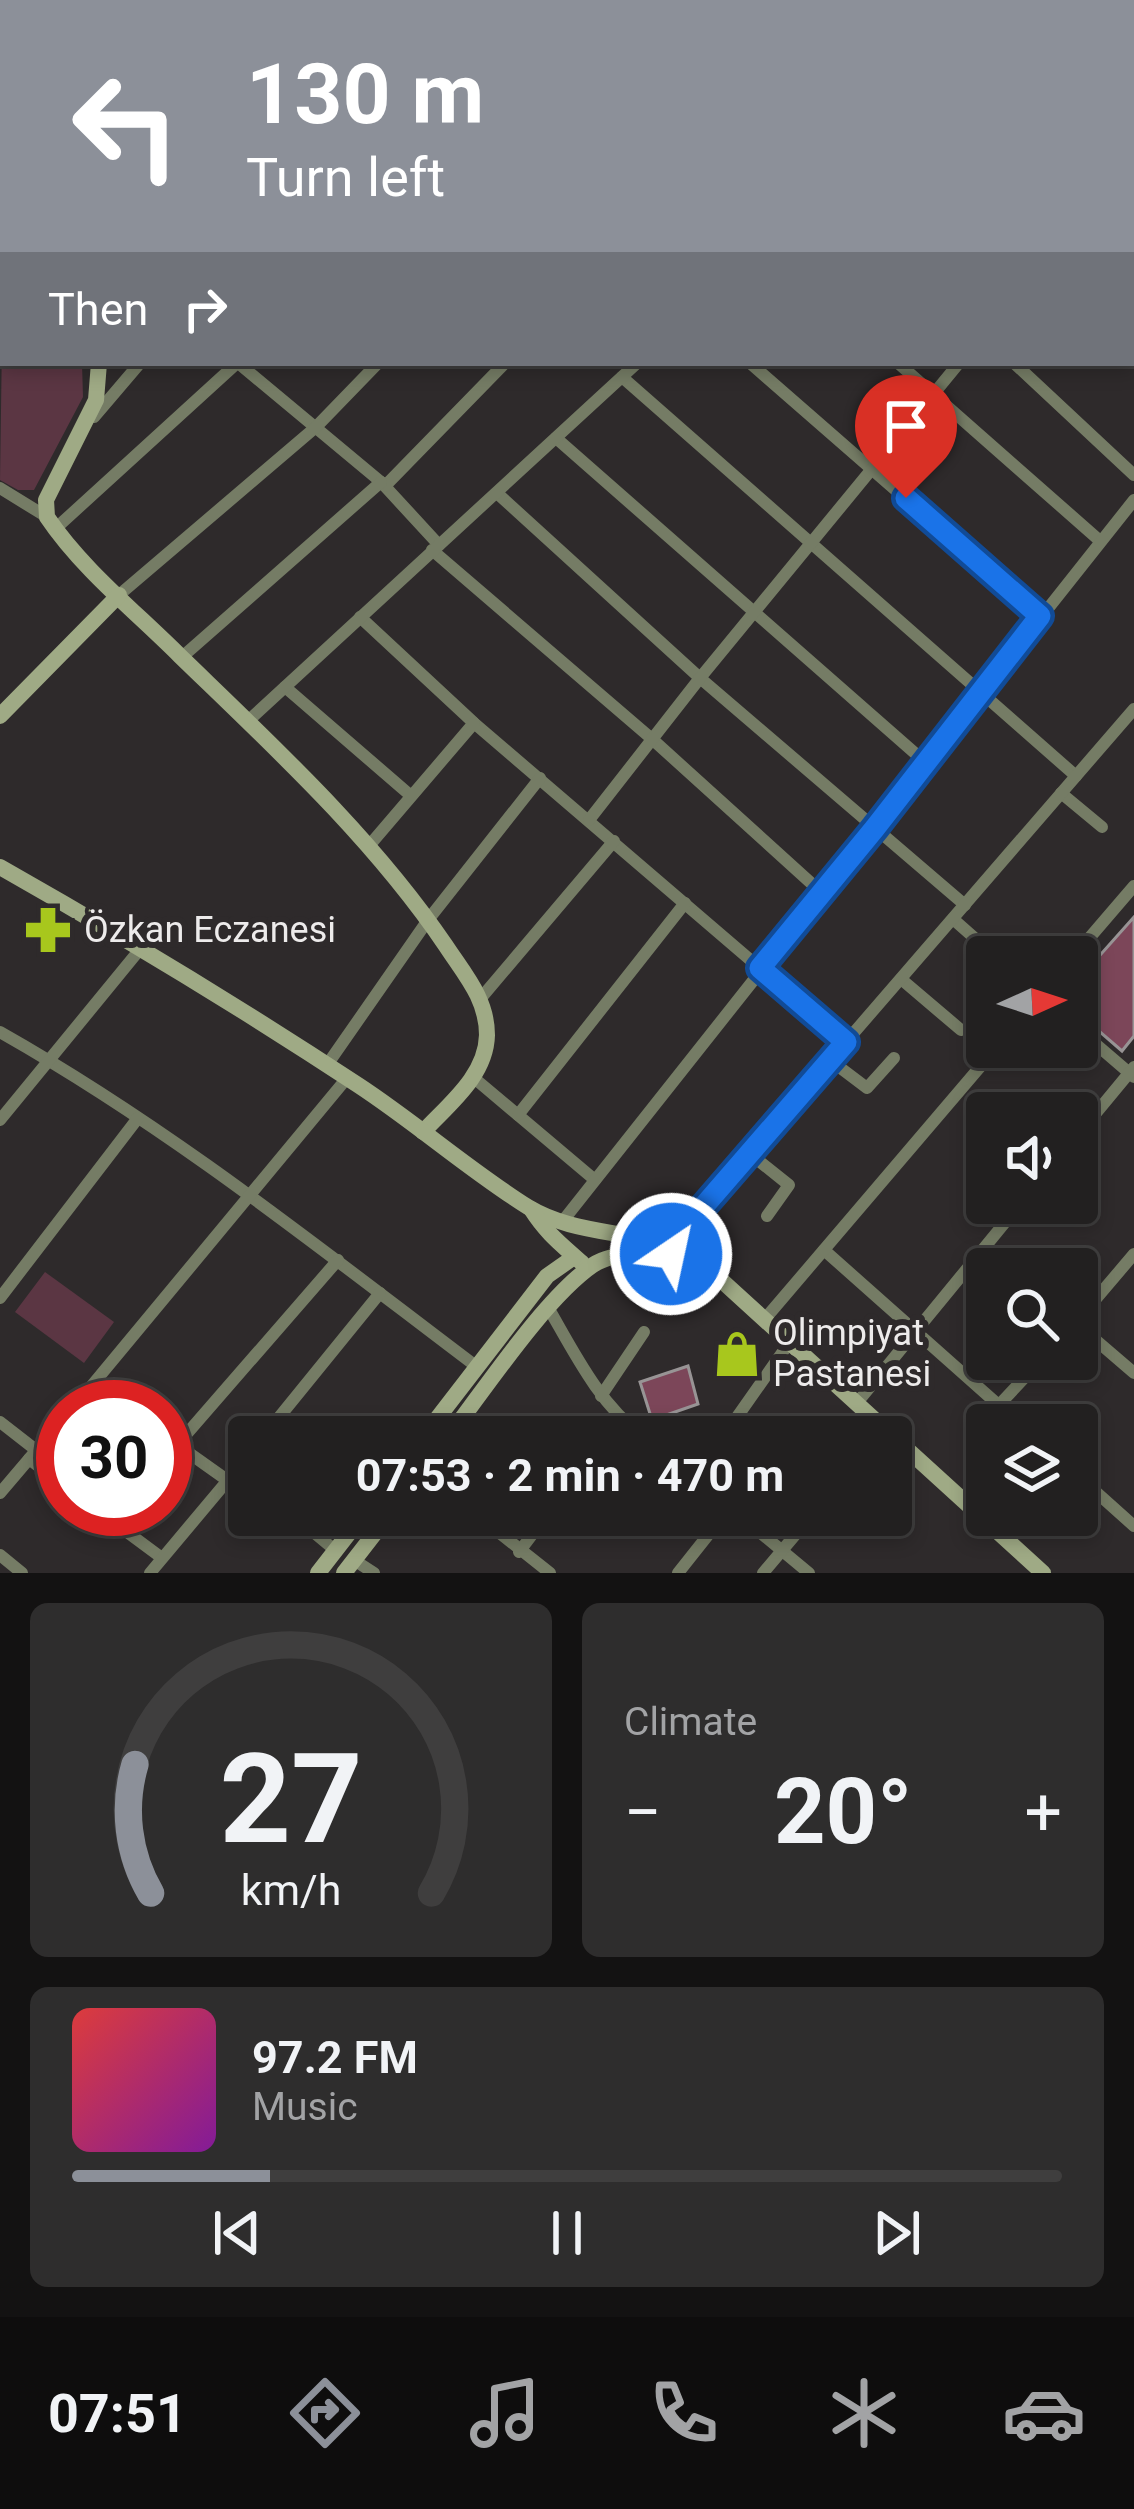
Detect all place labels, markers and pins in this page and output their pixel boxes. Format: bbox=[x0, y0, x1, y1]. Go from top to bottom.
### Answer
pin bbox=[855, 375, 957, 498]
pharmacy icon: Özkan Eczanesi bbox=[23, 905, 73, 955]
place label: Özkan Eczanesi bbox=[84, 909, 336, 951]
place label: Olimpiyat Pastanesi bbox=[773, 1312, 931, 1395]
shop icon: Olimpiyat Pastanesi bbox=[712, 1329, 762, 1379]

